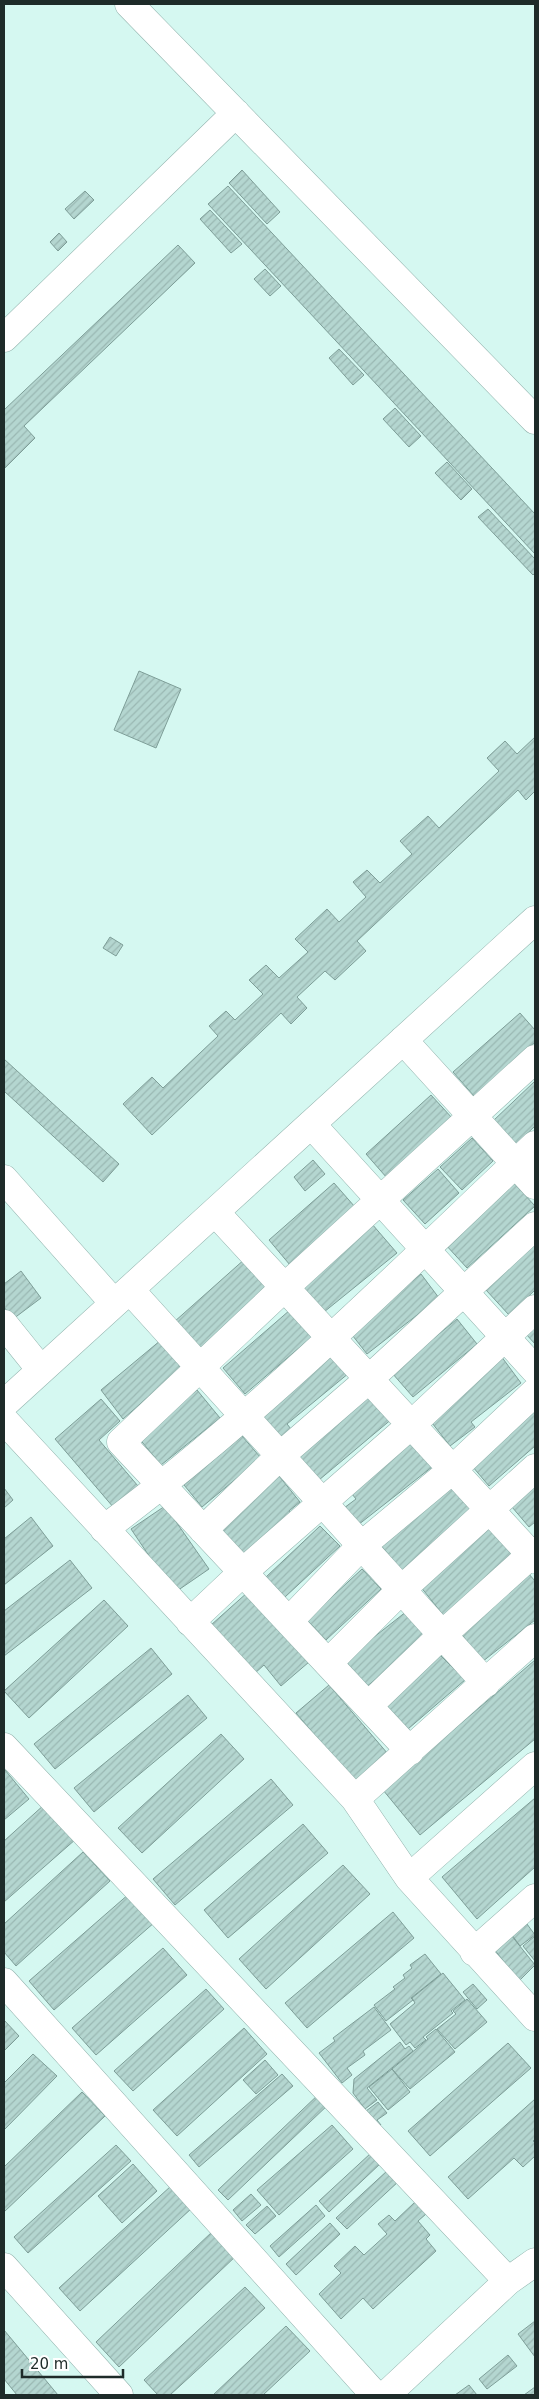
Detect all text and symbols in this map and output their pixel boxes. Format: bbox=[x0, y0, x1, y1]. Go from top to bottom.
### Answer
scale bar bbox=[22, 2346, 124, 2378]
text: 20 m bbox=[30, 2355, 68, 2373]

